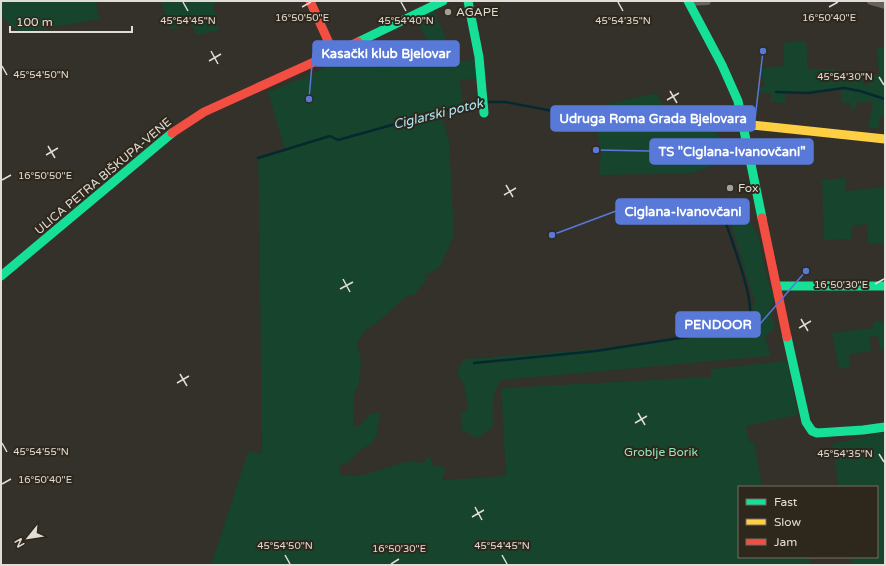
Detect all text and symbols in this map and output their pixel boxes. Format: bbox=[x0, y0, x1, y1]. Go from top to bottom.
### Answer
place label: AGAPE bbox=[456, 5, 499, 19]
marker: AGAPE bbox=[443, 7, 453, 17]
scale bar bbox=[10, 8, 132, 34]
text: 16°50'50"E bbox=[275, 12, 329, 24]
text: 16°50'40"E bbox=[802, 12, 856, 24]
text: 100 m bbox=[16, 15, 53, 29]
text: 45°54'45"N bbox=[160, 15, 216, 27]
text: 45°54'40"N bbox=[378, 15, 434, 27]
text: 45°54'35"N bbox=[595, 15, 651, 27]
callout: Kasački klub Bjelovar bbox=[313, 41, 459, 66]
text: Kasački klub Bjelovar bbox=[321, 46, 452, 62]
text: 45°54'50"N bbox=[13, 69, 69, 81]
text: 45°54'30"N bbox=[817, 71, 873, 83]
water label: Ciglarski potok bbox=[391, 95, 485, 133]
callout: Udruga Roma Grada Bjelovara bbox=[551, 106, 755, 131]
text: Udruga Roma Grada Bjelovara bbox=[559, 111, 747, 127]
street label: ULICA PETRA BIŠKUPA-VENE bbox=[32, 115, 174, 237]
callout: TS "Ciglana-Ivanovčani" bbox=[650, 139, 813, 164]
text: TS "Ciglana-Ivanovčani" bbox=[657, 144, 806, 160]
text: 16°50'50"E bbox=[18, 170, 72, 182]
place label: Fox bbox=[738, 181, 758, 195]
marker: Fox bbox=[725, 183, 735, 193]
callout: Ciglana-Ivanovčani bbox=[616, 199, 749, 224]
text: Ciglana-Ivanovčani bbox=[624, 204, 742, 220]
text: 16°50'30"E bbox=[814, 279, 868, 291]
callout: PENDOOR bbox=[676, 312, 760, 337]
text: PENDOOR bbox=[684, 317, 752, 333]
park label: Groblje Borik bbox=[624, 445, 698, 459]
text: 45°54'55"N bbox=[13, 446, 69, 458]
text: 45°54'35"N bbox=[817, 448, 873, 460]
text: 16°50'40"E bbox=[18, 474, 72, 486]
legend bbox=[738, 486, 878, 558]
text: Fast bbox=[774, 495, 798, 509]
text: Slow bbox=[774, 515, 801, 529]
north arrow bbox=[8, 518, 48, 558]
text: Jam bbox=[774, 535, 797, 549]
text: N bbox=[12, 536, 28, 550]
text: 45°54'50"N bbox=[257, 540, 313, 552]
text: 45°54'45"N bbox=[474, 540, 530, 552]
text: 16°50'30"E bbox=[372, 543, 426, 555]

